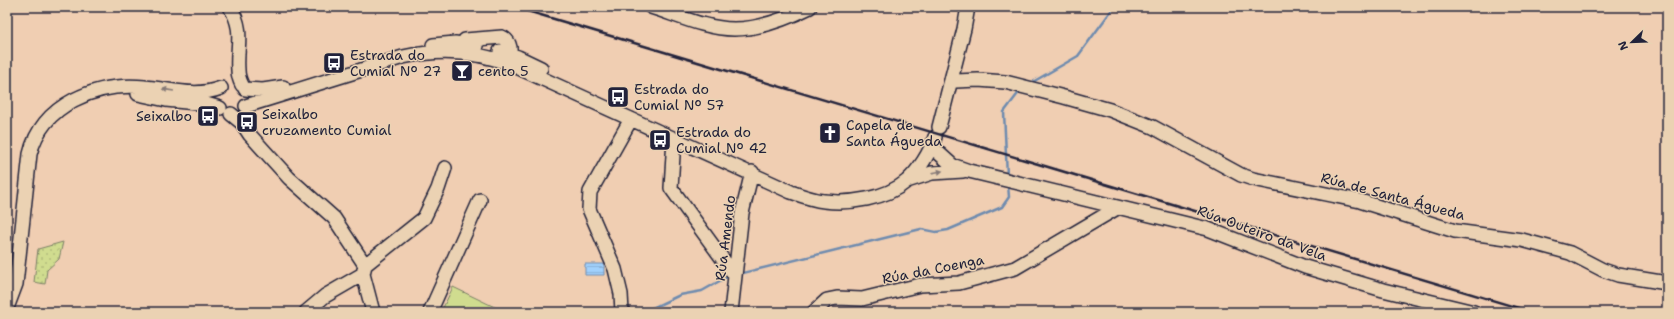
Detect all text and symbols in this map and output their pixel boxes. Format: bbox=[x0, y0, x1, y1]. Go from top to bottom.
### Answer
north arrow bbox=[1612, 22, 1652, 62]
text: N bbox=[1615, 39, 1632, 53]
place label: Estrada do Cumial Nº 27 bbox=[350, 46, 441, 80]
bus stop icon: Estrada do Cumial Nº 27 bbox=[321, 50, 347, 76]
bar icon: cento 5 bbox=[449, 58, 475, 84]
place label: cento 5 bbox=[478, 62, 529, 80]
place label: Estrada do Cumial Nº 57 bbox=[634, 80, 724, 114]
bus stop icon: Estrada do Cumial Nº 57 bbox=[605, 84, 631, 110]
one-way arrow bbox=[162, 87, 175, 93]
bus stop icon: Seixalbo bbox=[195, 103, 221, 129]
place label: Seixalbo cruzamento Cumial bbox=[262, 105, 392, 139]
place label: Seixalbo bbox=[136, 107, 192, 125]
bus stop icon: Seixalbo cruzamento Cumial bbox=[234, 109, 260, 135]
place label: Capela de Santa Águeda bbox=[846, 116, 942, 150]
church icon: Capela de Santa Águeda bbox=[817, 120, 843, 146]
place label: Estrada do Cumial Nº 42 bbox=[676, 123, 767, 157]
bus stop icon: Estrada do Cumial Nº 42 bbox=[647, 127, 673, 153]
street label: Rúa de Santa Águeda bbox=[1319, 168, 1467, 224]
one-way arrow bbox=[931, 169, 943, 175]
street label: Rúa Amendo bbox=[711, 194, 739, 282]
street label: Rúa Outeiro da Vela bbox=[1195, 201, 1330, 265]
street label: Rúa da Coenga bbox=[881, 250, 986, 288]

